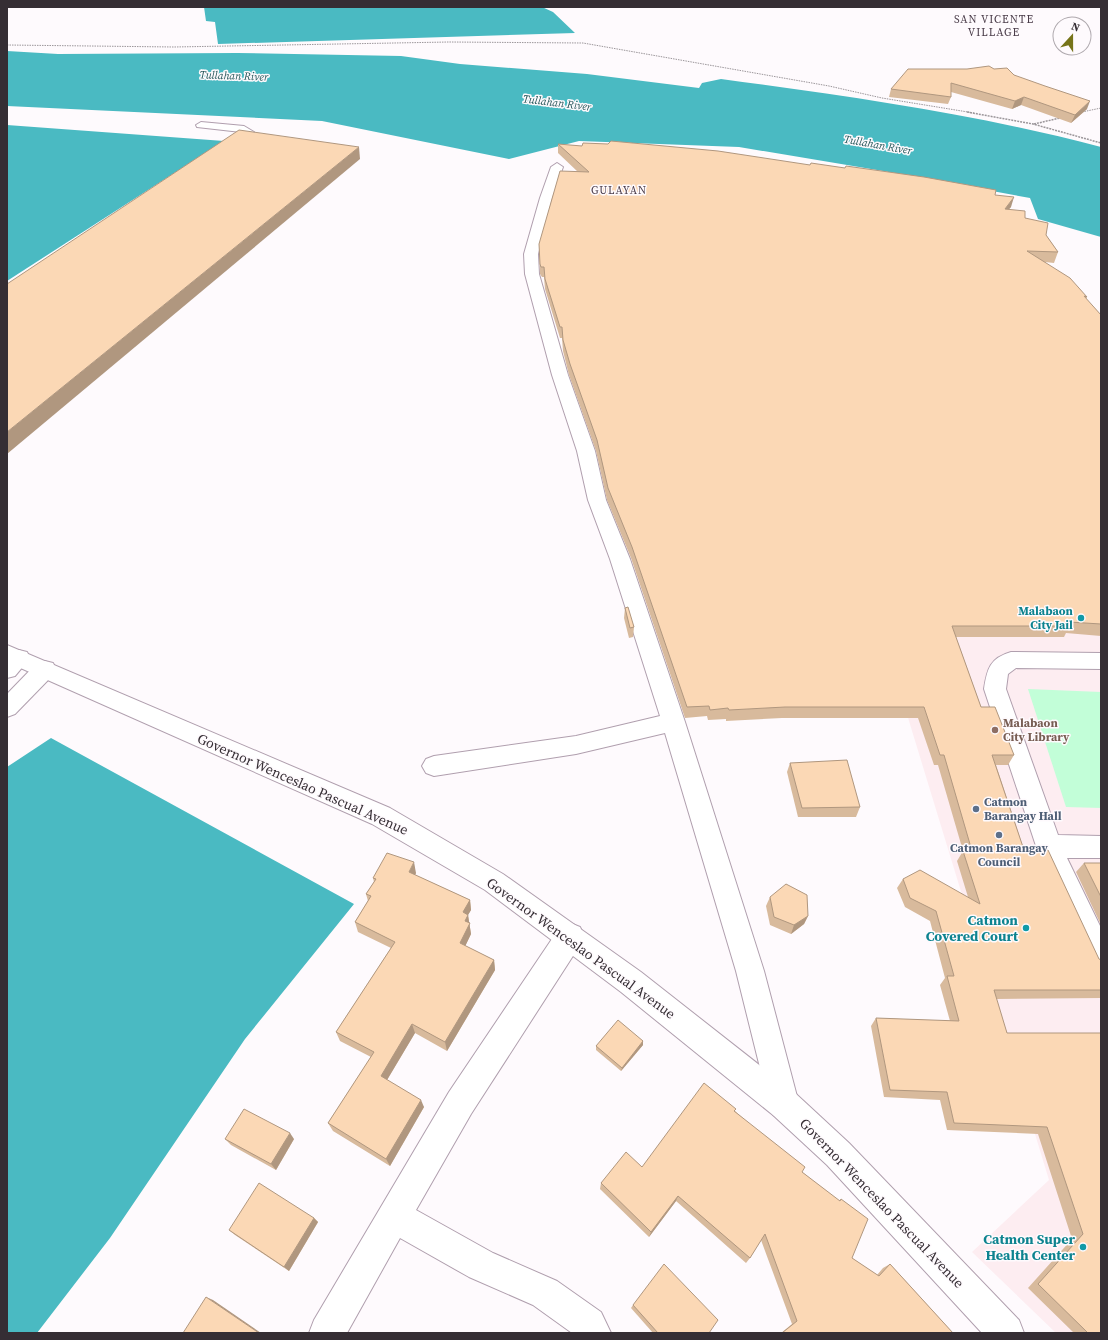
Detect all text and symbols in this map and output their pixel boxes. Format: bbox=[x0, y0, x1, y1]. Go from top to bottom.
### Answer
district label: SAN VICENTE VILLAGE bbox=[954, 12, 1034, 40]
north arrow bbox=[1052, 16, 1092, 56]
text: N bbox=[1069, 19, 1082, 36]
water label: Tullahan River bbox=[199, 67, 269, 85]
water label: Tullahan River bbox=[522, 91, 593, 115]
water label: Tullahan River bbox=[843, 132, 914, 158]
district label: GULAYAN bbox=[591, 183, 647, 198]
place label: Malabaon City Jail bbox=[1018, 603, 1074, 633]
marker: Malabaon City Jail bbox=[1076, 613, 1086, 623]
place label: Malabaon City Library bbox=[1003, 715, 1070, 745]
marker: Malabaon City Library bbox=[990, 725, 1000, 735]
street label: Governor Wenceslao Pascual Avenue bbox=[194, 728, 412, 840]
place label: Catmon Barangay Hall bbox=[984, 794, 1062, 824]
marker: Catmon Barangay Hall bbox=[971, 804, 981, 814]
marker: Catmon Barangay Council bbox=[994, 830, 1004, 840]
place label: Catmon Barangay Council bbox=[950, 840, 1049, 870]
street label: Governor Wenceslao Pascual Avenue bbox=[482, 873, 680, 1023]
place label: Catmon Covered Court bbox=[926, 910, 1019, 946]
marker: Catmon Covered Court bbox=[1021, 923, 1031, 933]
street label: Governor Wenceslao Pascual Avenue bbox=[795, 1114, 969, 1292]
place label: Catmon Super Health Center bbox=[983, 1229, 1075, 1265]
marker: Catmon Super Health Center bbox=[1078, 1242, 1088, 1252]

